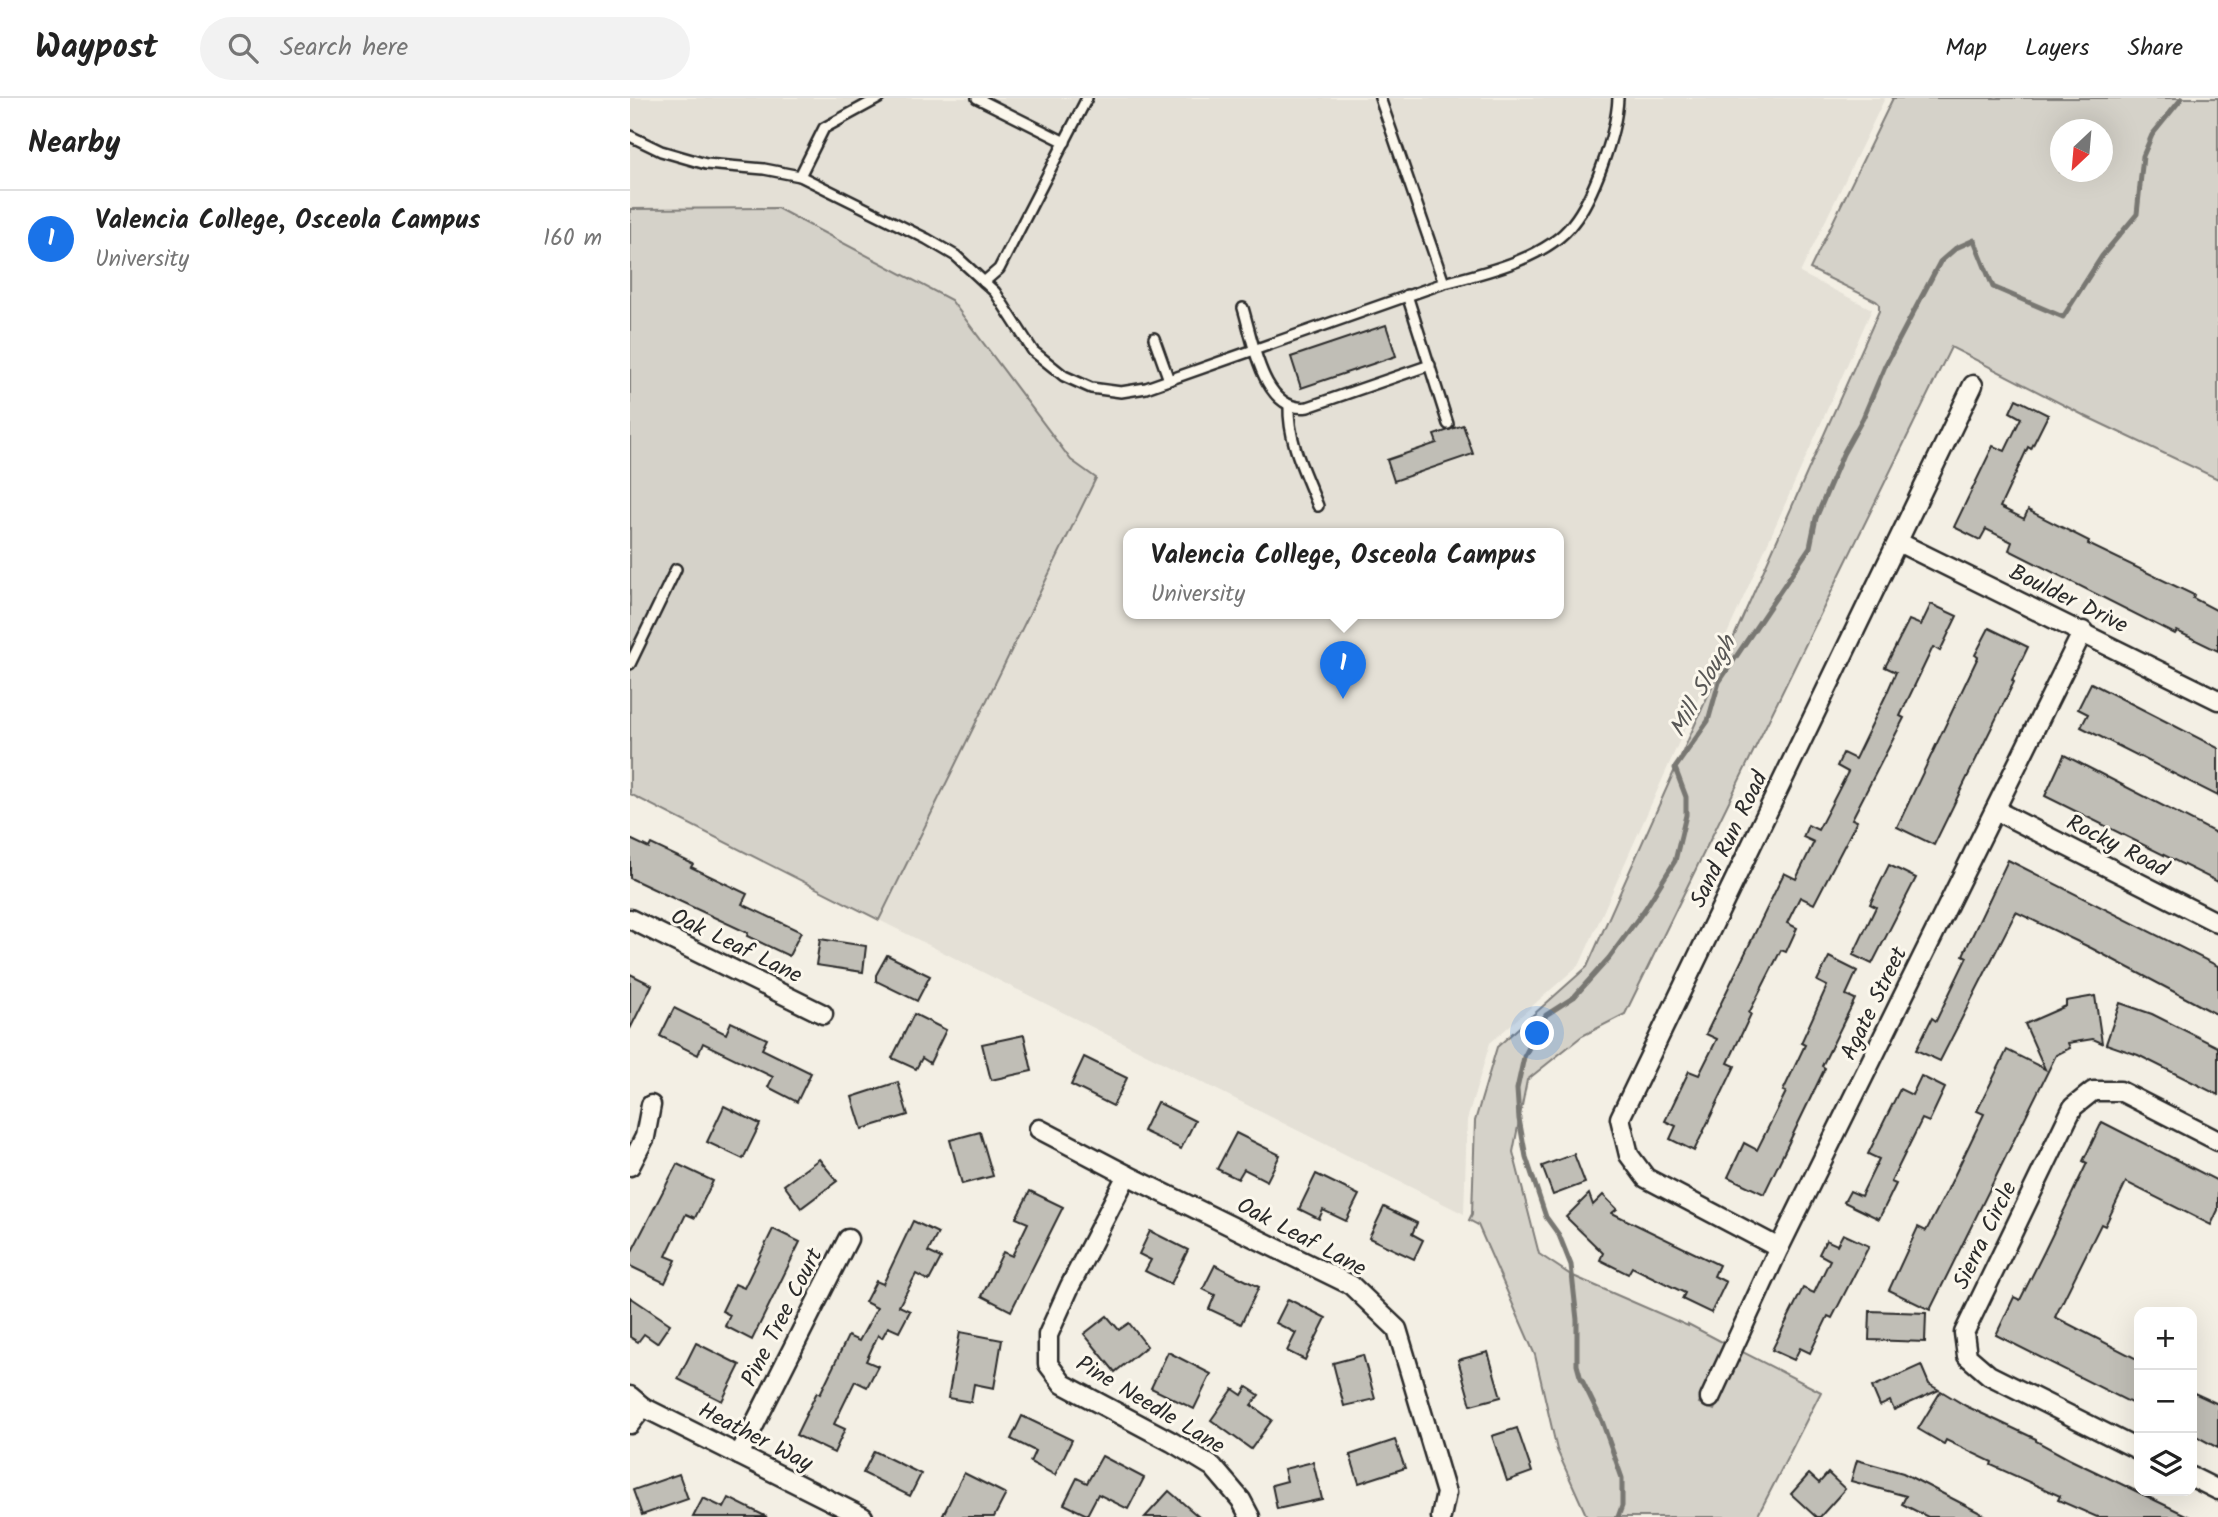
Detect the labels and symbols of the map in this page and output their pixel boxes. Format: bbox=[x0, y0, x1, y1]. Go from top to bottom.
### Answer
north arrow bbox=[2050, 119, 2113, 182]
street label: Boulder Drive bbox=[2003, 555, 2134, 644]
water label: Mill Slough bbox=[1659, 627, 1748, 745]
pin: 1 bbox=[1320, 641, 1366, 699]
street label: Sand Run Road bbox=[1681, 765, 1779, 914]
street label: Rocky Road bbox=[2059, 806, 2175, 888]
street label: Oak Leaf Lane bbox=[664, 899, 808, 994]
street label: Agate Street bbox=[1832, 940, 1918, 1067]
your location bbox=[1520, 1016, 1554, 1050]
street label: Sierra Circle bbox=[1944, 1176, 2027, 1296]
street label: Oak Leaf Lane bbox=[1230, 1188, 1372, 1287]
street label: Pine Tree Court bbox=[732, 1241, 834, 1394]
street label: Pine Needle Lane bbox=[1068, 1347, 1232, 1465]
street label: Heather Way bbox=[691, 1393, 819, 1482]

